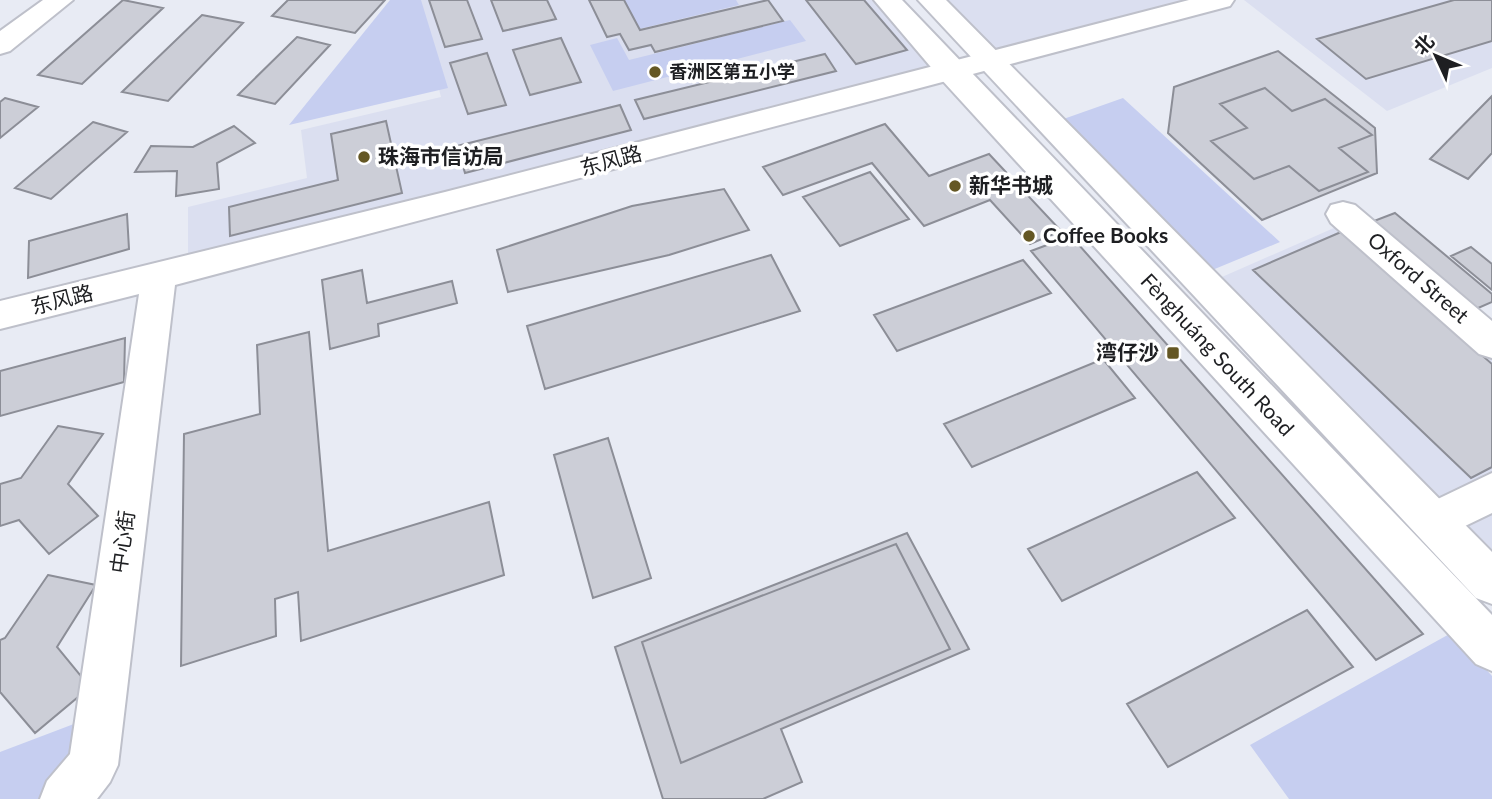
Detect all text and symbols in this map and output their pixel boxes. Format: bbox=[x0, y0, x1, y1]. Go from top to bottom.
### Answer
north arrow bbox=[1401, 21, 1471, 91]
text: 北 bbox=[1409, 29, 1438, 59]
place label: 香洲区第五小学 bbox=[669, 60, 795, 82]
marker: 香洲区第五小学 bbox=[647, 64, 663, 80]
street label: 东风路 bbox=[577, 139, 644, 180]
place label: 珠海市信访局 bbox=[378, 143, 504, 168]
marker: 珠海市信访局 bbox=[356, 149, 372, 165]
place label: 新华书城 bbox=[969, 172, 1053, 197]
marker: 新华书城 bbox=[947, 178, 963, 194]
place label: Coffee Books bbox=[1043, 222, 1168, 247]
street label: Oxford Street bbox=[1363, 226, 1475, 328]
marker: Coffee Books bbox=[1021, 228, 1037, 244]
street label: Fènghuáng South Road bbox=[1136, 268, 1300, 440]
street label: 东风路 bbox=[28, 279, 95, 318]
place label: 湾仔沙 bbox=[1096, 339, 1159, 364]
marker: 湾仔沙 bbox=[1165, 345, 1181, 361]
street label: 中心街 bbox=[105, 509, 138, 575]

